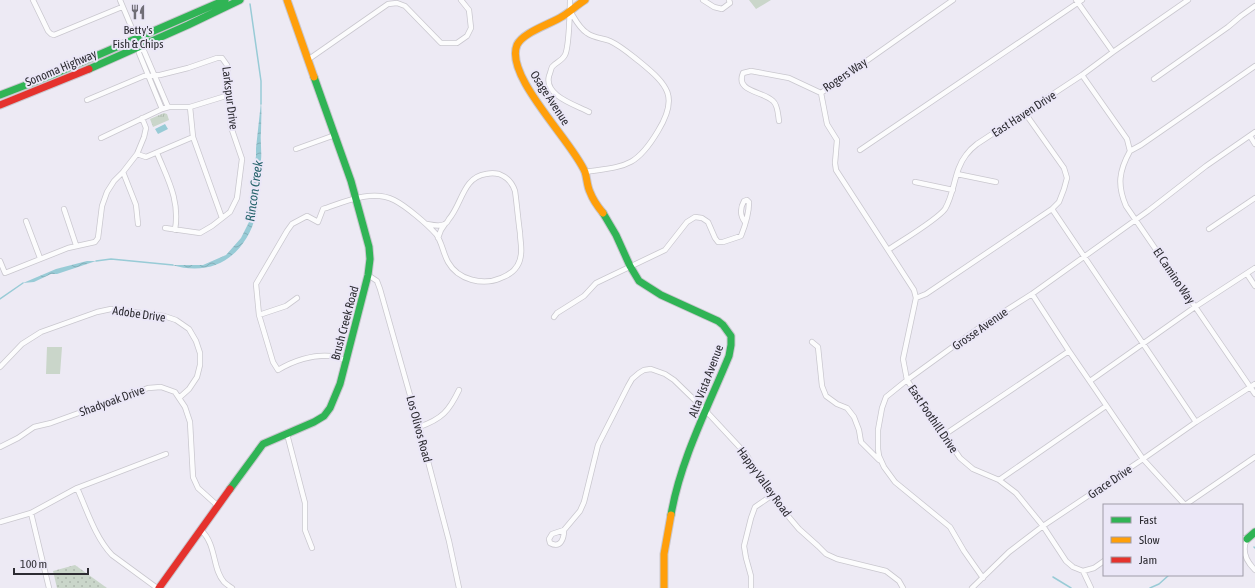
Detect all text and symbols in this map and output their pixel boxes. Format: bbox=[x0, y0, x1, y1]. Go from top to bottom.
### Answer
restaurant icon: Betty's Fish & Chips bbox=[129, 3, 147, 21]
place label: Betty's Fish & Chips bbox=[112, 23, 164, 51]
street label: Sonoma Highway bbox=[23, 47, 99, 89]
street label: Rogers Way bbox=[820, 55, 870, 95]
street label: Larkspur Drive bbox=[219, 66, 241, 130]
street label: Osage Avenue bbox=[527, 68, 573, 128]
street label: East Haven Drive bbox=[989, 88, 1059, 140]
water label: Rincon Creek bbox=[242, 159, 266, 222]
street label: El Camino Way bbox=[1150, 245, 1198, 307]
street label: Brush Creek Road bbox=[328, 284, 362, 362]
street label: Adobe Drive bbox=[112, 303, 166, 325]
street label: Grosse Avenue bbox=[950, 305, 1010, 353]
street label: Alta Vista Avenue bbox=[686, 343, 726, 419]
street label: East Foothill Drive bbox=[905, 382, 961, 456]
street label: Shadyoak Drive bbox=[77, 383, 147, 419]
street label: Los Olivos Road bbox=[403, 394, 435, 464]
street label: Happy Valley Road bbox=[734, 444, 794, 520]
street label: Grace Drive bbox=[1085, 462, 1135, 502]
legend bbox=[1103, 504, 1243, 576]
text: Fast bbox=[1139, 513, 1157, 527]
text: Slow bbox=[1139, 533, 1160, 547]
scale bar bbox=[14, 550, 88, 576]
text: Jam bbox=[1139, 553, 1157, 567]
text: 100 m bbox=[20, 557, 47, 571]

